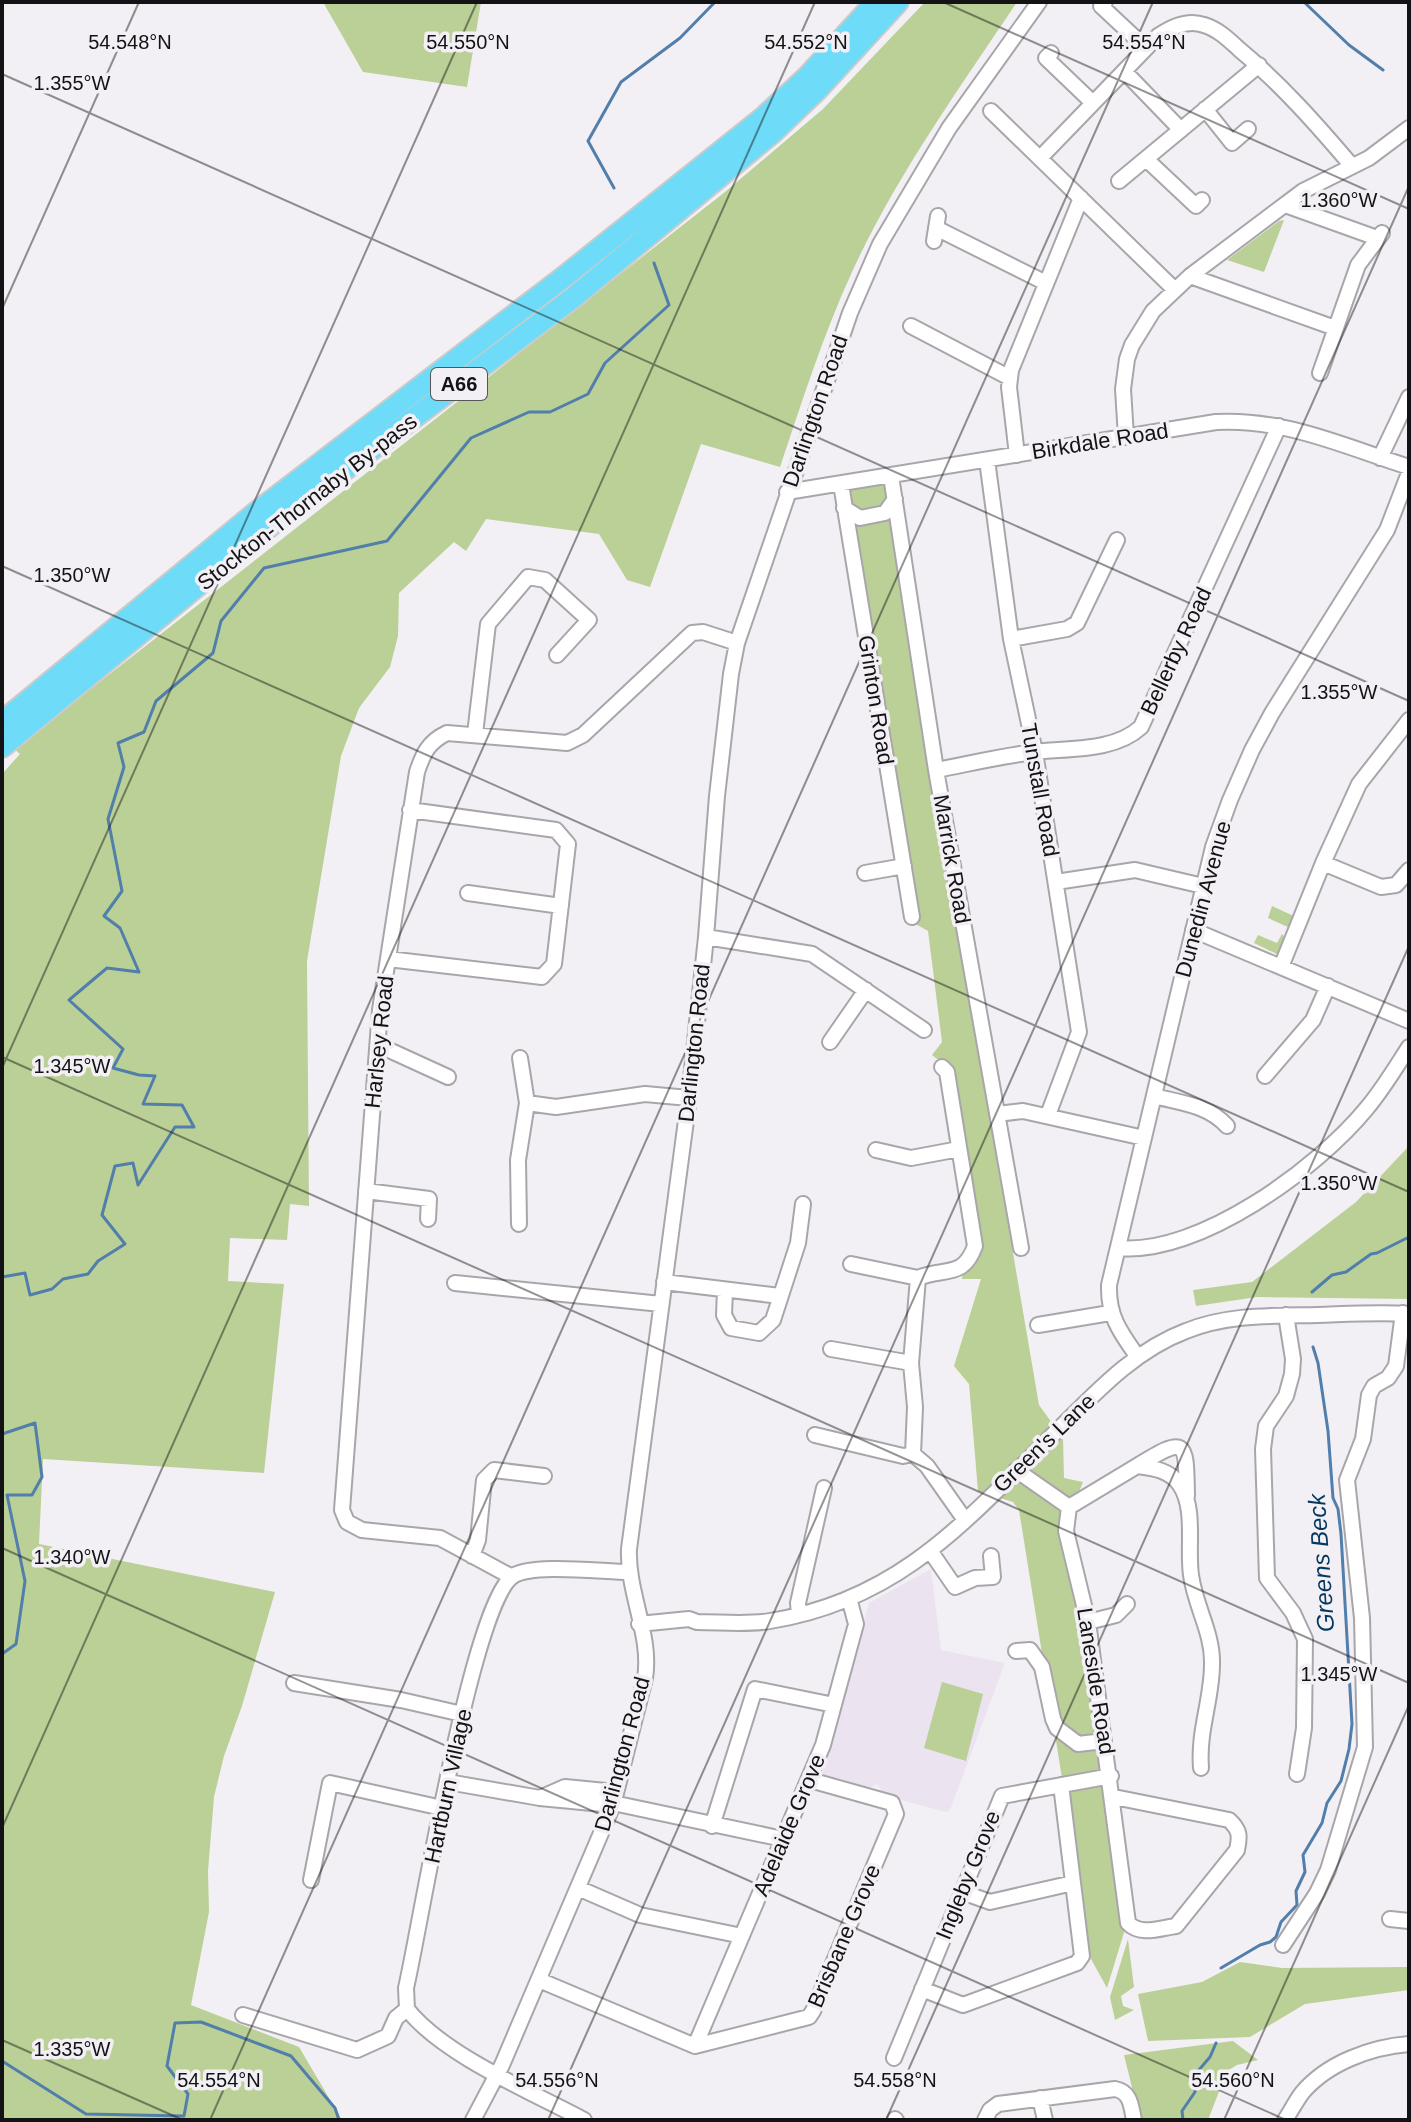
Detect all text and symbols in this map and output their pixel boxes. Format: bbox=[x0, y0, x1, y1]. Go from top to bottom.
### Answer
text: 54.548°N bbox=[88, 31, 172, 53]
text: 54.550°N bbox=[426, 31, 510, 53]
text: 54.552°N bbox=[764, 31, 848, 53]
text: 54.554°N bbox=[1102, 31, 1186, 53]
text: 1.355°W bbox=[34, 72, 111, 94]
text: 1.360°W bbox=[1301, 189, 1378, 211]
street label: Darlington Road bbox=[777, 332, 853, 490]
road number: A66 bbox=[431, 368, 487, 400]
street label: Stockton-Thornaby By-pass bbox=[192, 409, 422, 595]
street label: Birkdale Road bbox=[1030, 418, 1170, 464]
text: 1.350°W bbox=[34, 564, 111, 586]
street label: Bellerby Road bbox=[1135, 583, 1217, 719]
street label: Grinton Road bbox=[853, 633, 899, 767]
text: 1.355°W bbox=[1301, 681, 1378, 703]
street label: Tunstall Road bbox=[1016, 721, 1064, 859]
street label: Marrick Road bbox=[928, 792, 976, 926]
street label: Dunedin Avenue bbox=[1170, 818, 1236, 980]
street label: Darlington Road bbox=[673, 963, 715, 1123]
street label: Harlsey Road bbox=[360, 974, 398, 1110]
text: 1.345°W bbox=[34, 1055, 111, 1077]
text: 1.350°W bbox=[1301, 1172, 1378, 1194]
street label: Green's Lane bbox=[988, 1388, 1100, 1498]
water label: Greens Beck bbox=[1303, 1491, 1339, 1633]
text: 1.340°W bbox=[34, 1546, 111, 1568]
street label: Laneside Road bbox=[1072, 1606, 1120, 1756]
text: 1.345°W bbox=[1301, 1663, 1378, 1685]
street label: Darlington Road bbox=[589, 1674, 655, 1834]
street label: Hartburn Village bbox=[419, 1706, 477, 1866]
street label: Adelaide Grove bbox=[748, 1750, 830, 1900]
street label: Ingleby Grove bbox=[931, 1807, 1005, 1943]
street label: Brisbane Grove bbox=[803, 1861, 885, 2011]
text: 1.335°W bbox=[34, 2038, 111, 2060]
text: 54.554°N bbox=[177, 2069, 261, 2091]
text: 54.556°N bbox=[515, 2069, 599, 2091]
text: 54.558°N bbox=[853, 2069, 937, 2091]
text: 54.560°N bbox=[1191, 2069, 1275, 2091]

